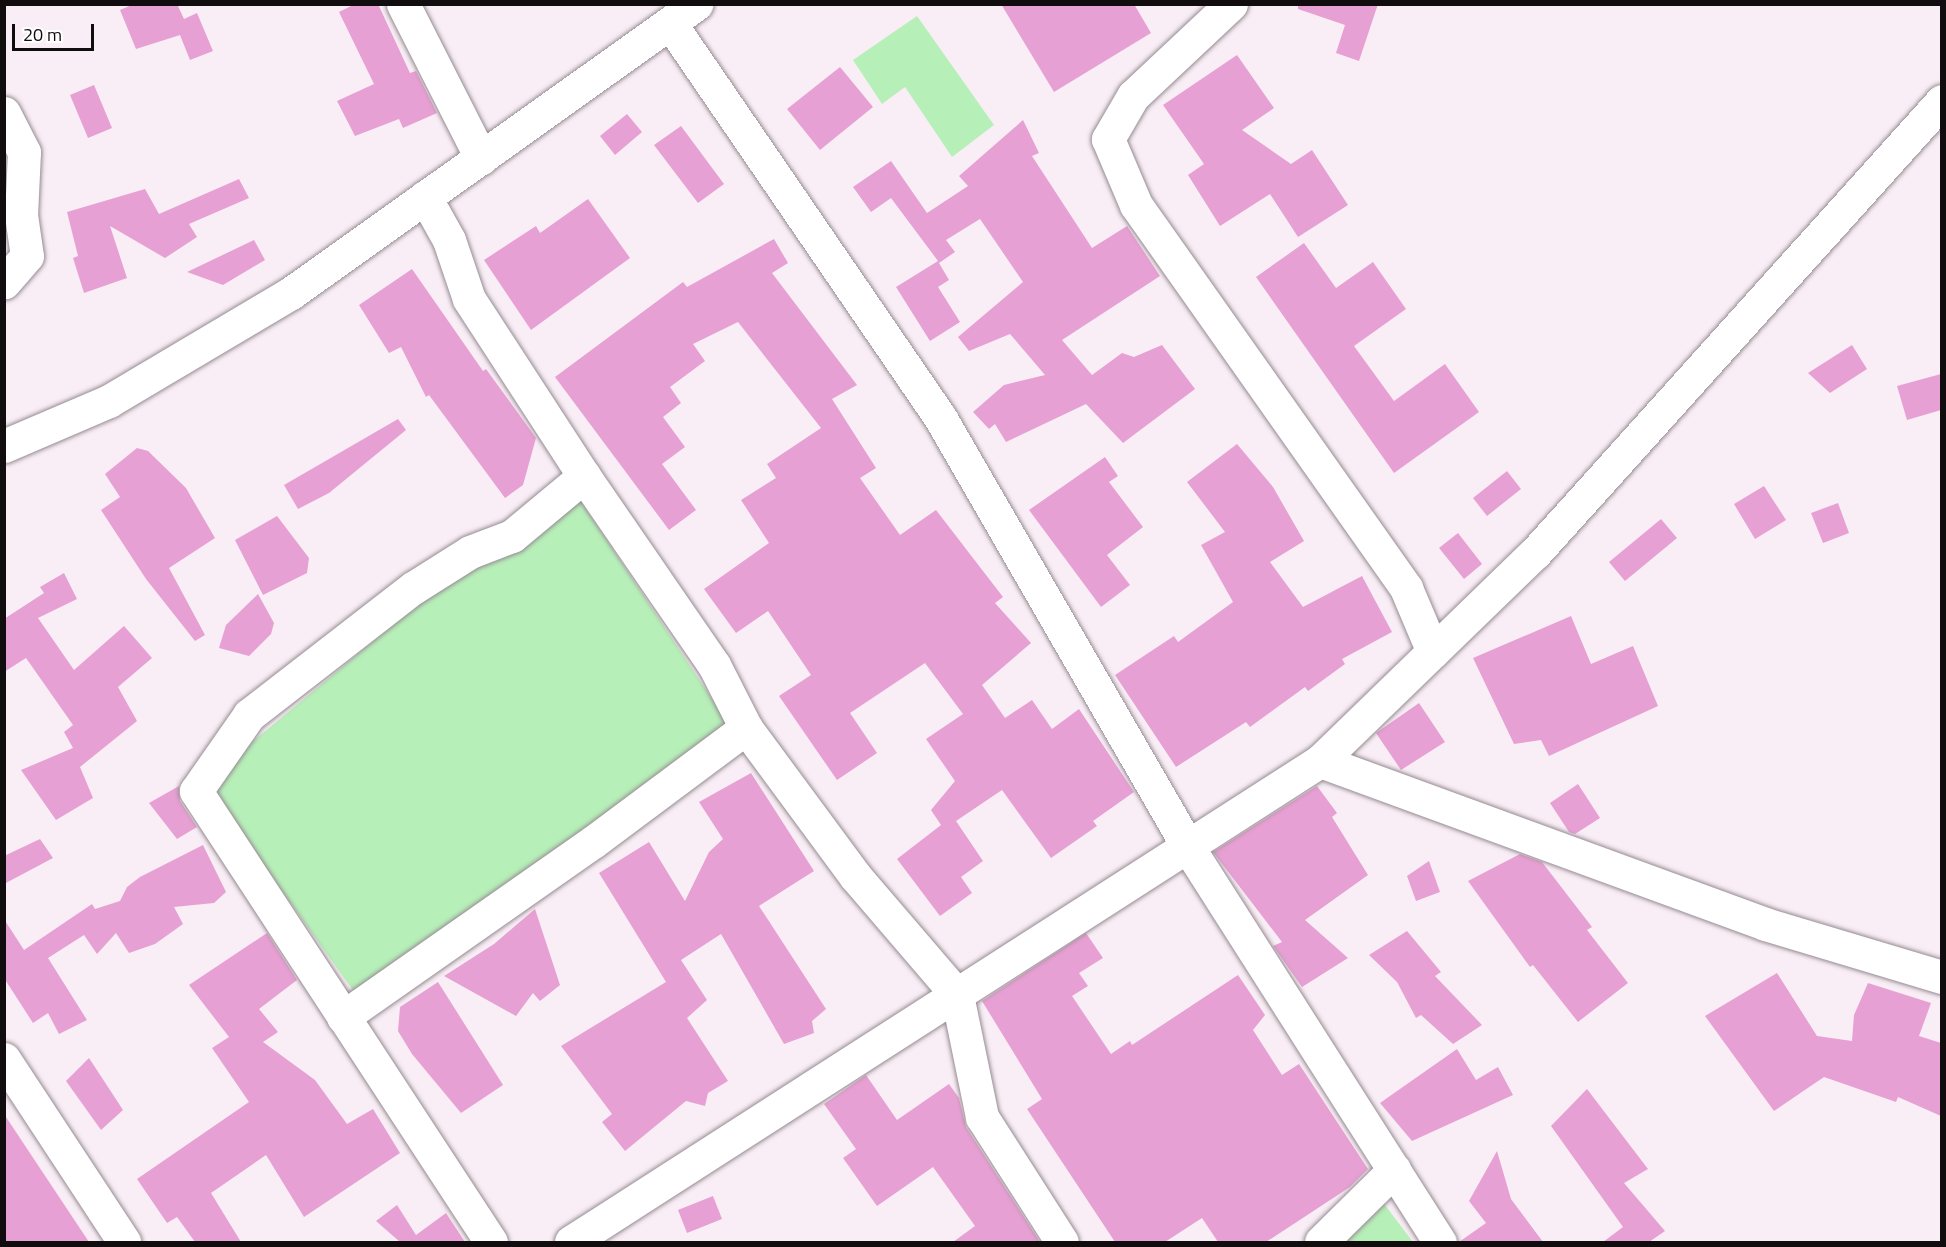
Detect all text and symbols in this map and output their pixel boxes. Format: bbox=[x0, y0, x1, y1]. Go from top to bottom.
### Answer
scale bar bbox=[15, 12, 98, 50]
text: 20 m bbox=[23, 21, 62, 48]

